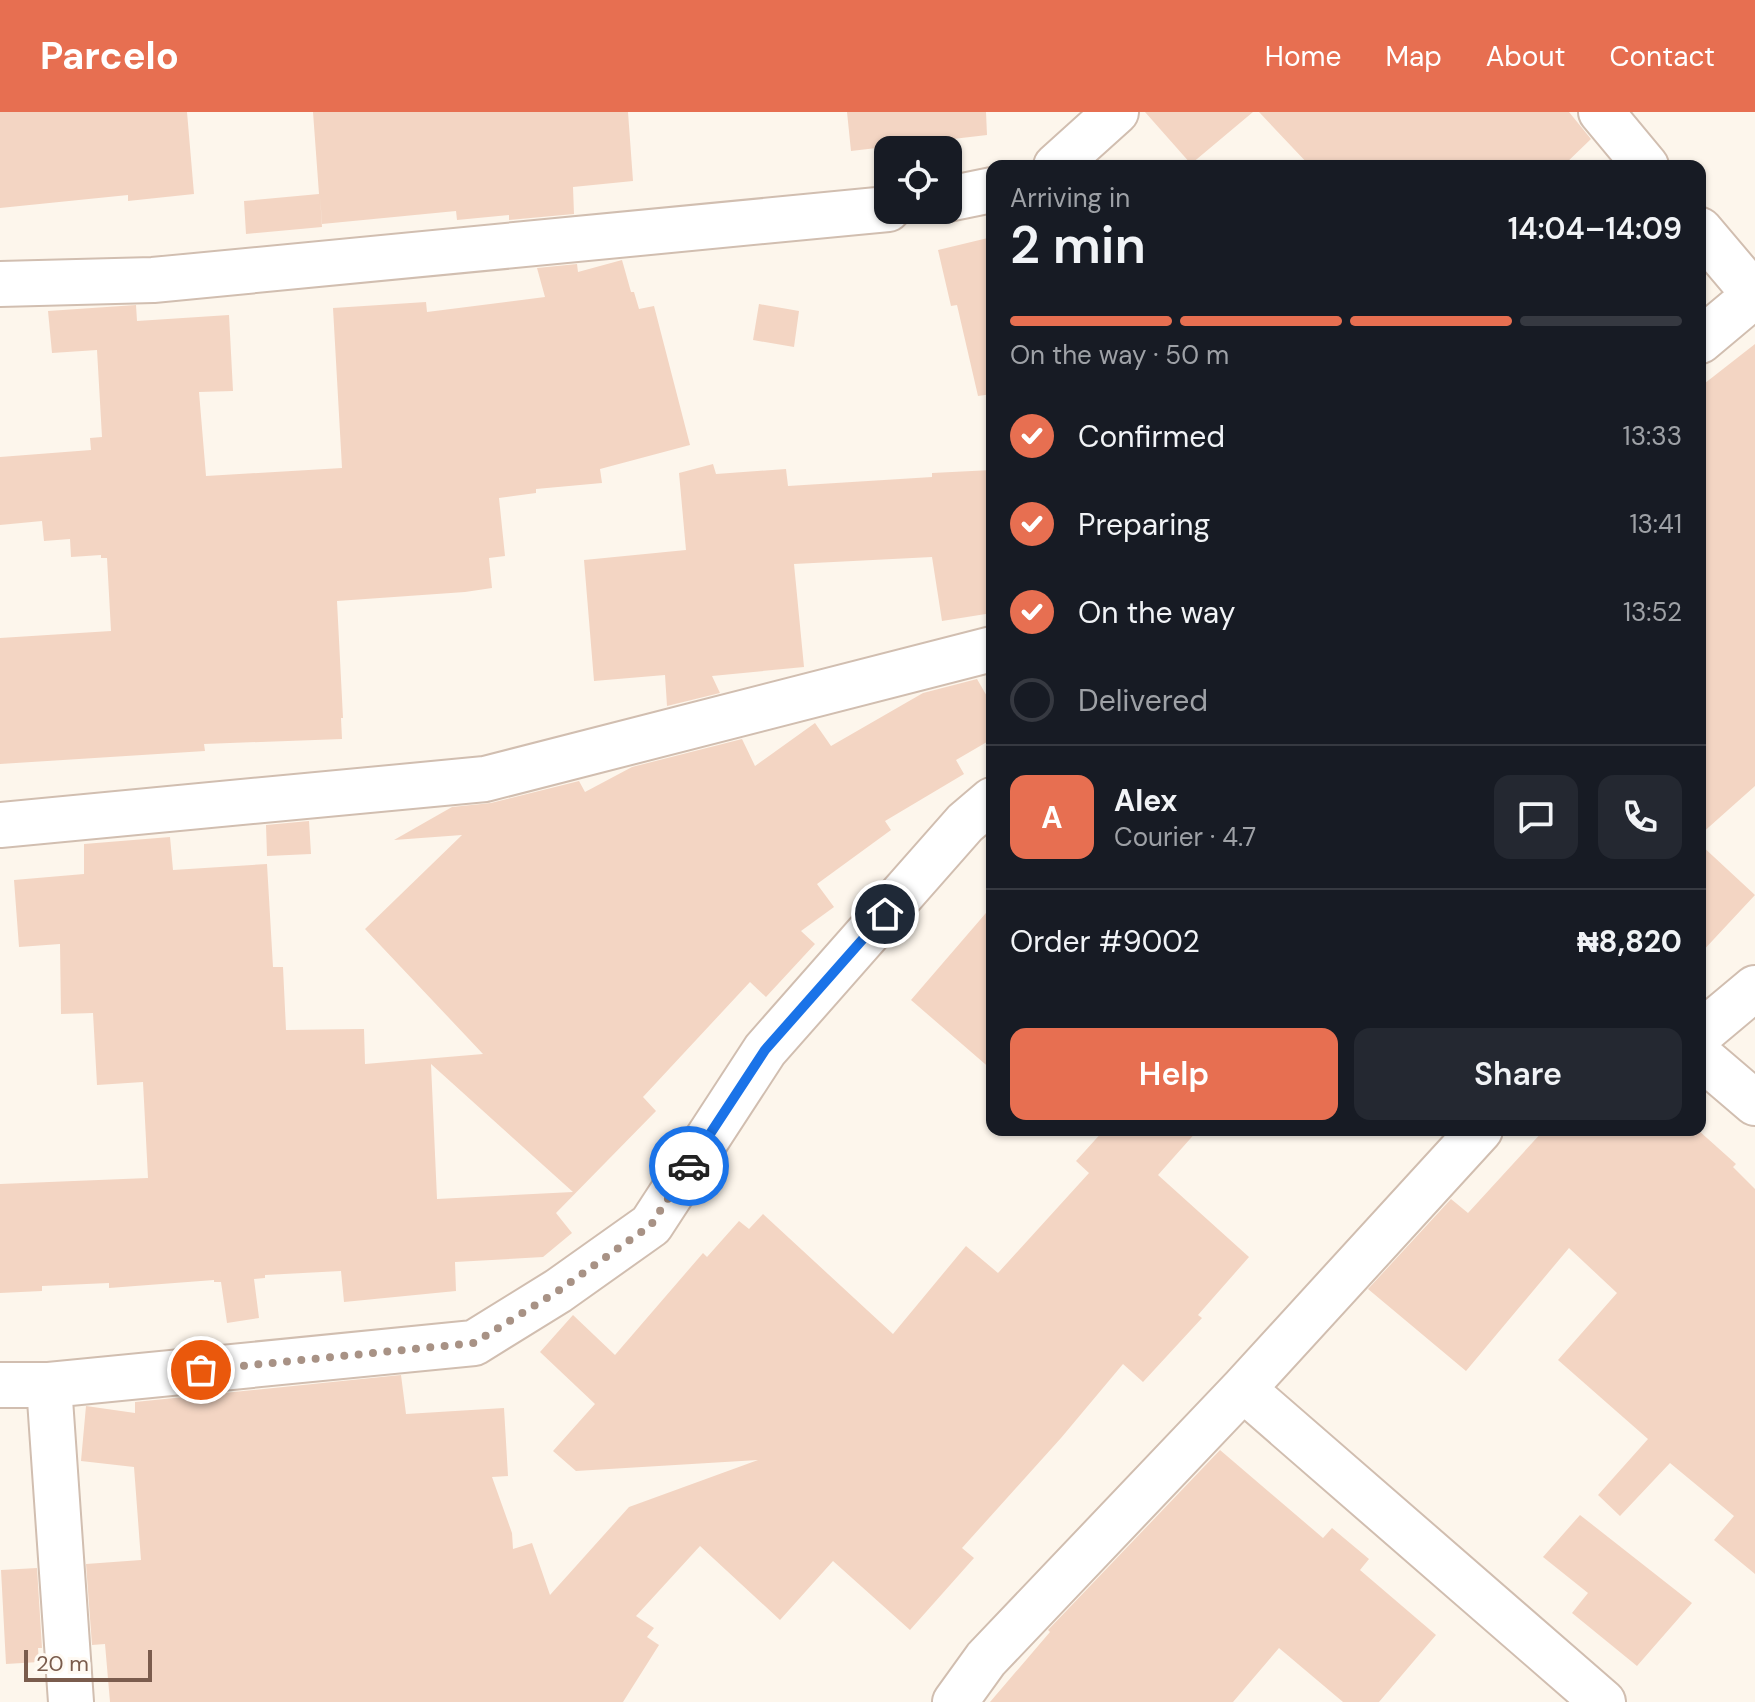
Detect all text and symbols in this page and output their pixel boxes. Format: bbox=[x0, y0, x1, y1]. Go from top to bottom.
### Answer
text: Parcelo bbox=[40, 31, 179, 81]
text: Home bbox=[1265, 38, 1341, 75]
text: Map bbox=[1385, 38, 1442, 75]
text: About bbox=[1486, 38, 1565, 75]
text: Contact bbox=[1609, 38, 1715, 75]
map controls bbox=[874, 136, 962, 224]
button: locate bbox=[874, 136, 962, 224]
text: Arriving in bbox=[1010, 181, 1130, 215]
text: 14:04–14:09 bbox=[1508, 209, 1682, 248]
text: 2 min bbox=[1010, 211, 1146, 279]
text: On the way · 50 m bbox=[1010, 338, 1229, 372]
icon: check bbox=[1010, 414, 1054, 458]
text: Confirmed bbox=[1078, 417, 1225, 456]
text: 13:33 bbox=[1623, 419, 1682, 453]
icon: check bbox=[1010, 502, 1054, 546]
text: Preparing bbox=[1078, 505, 1210, 544]
text: 13:41 bbox=[1629, 507, 1682, 541]
icon: check bbox=[1010, 590, 1054, 634]
text: On the way bbox=[1078, 593, 1235, 632]
text: 13:52 bbox=[1623, 595, 1682, 629]
text: Delivered bbox=[1078, 681, 1208, 720]
button: chat bbox=[1494, 775, 1578, 859]
button: phone bbox=[1598, 775, 1682, 859]
text: Alex bbox=[1114, 781, 1177, 820]
text: A bbox=[1041, 798, 1063, 837]
text: Courier · 4.7 bbox=[1114, 820, 1256, 854]
pin bbox=[851, 880, 919, 948]
icon: home bbox=[863, 892, 907, 936]
text: Order #9002 bbox=[1010, 922, 1200, 961]
text: ₦8,820 bbox=[1577, 922, 1682, 961]
button: Help bbox=[1010, 1028, 1338, 1120]
button: Share bbox=[1354, 1028, 1682, 1120]
courier bbox=[649, 1126, 729, 1206]
icon: car bbox=[667, 1144, 711, 1188]
pin bbox=[167, 1336, 235, 1404]
icon: bag bbox=[179, 1348, 223, 1392]
scale bar bbox=[24, 1646, 152, 1682]
text: 20 m bbox=[36, 1649, 89, 1678]

